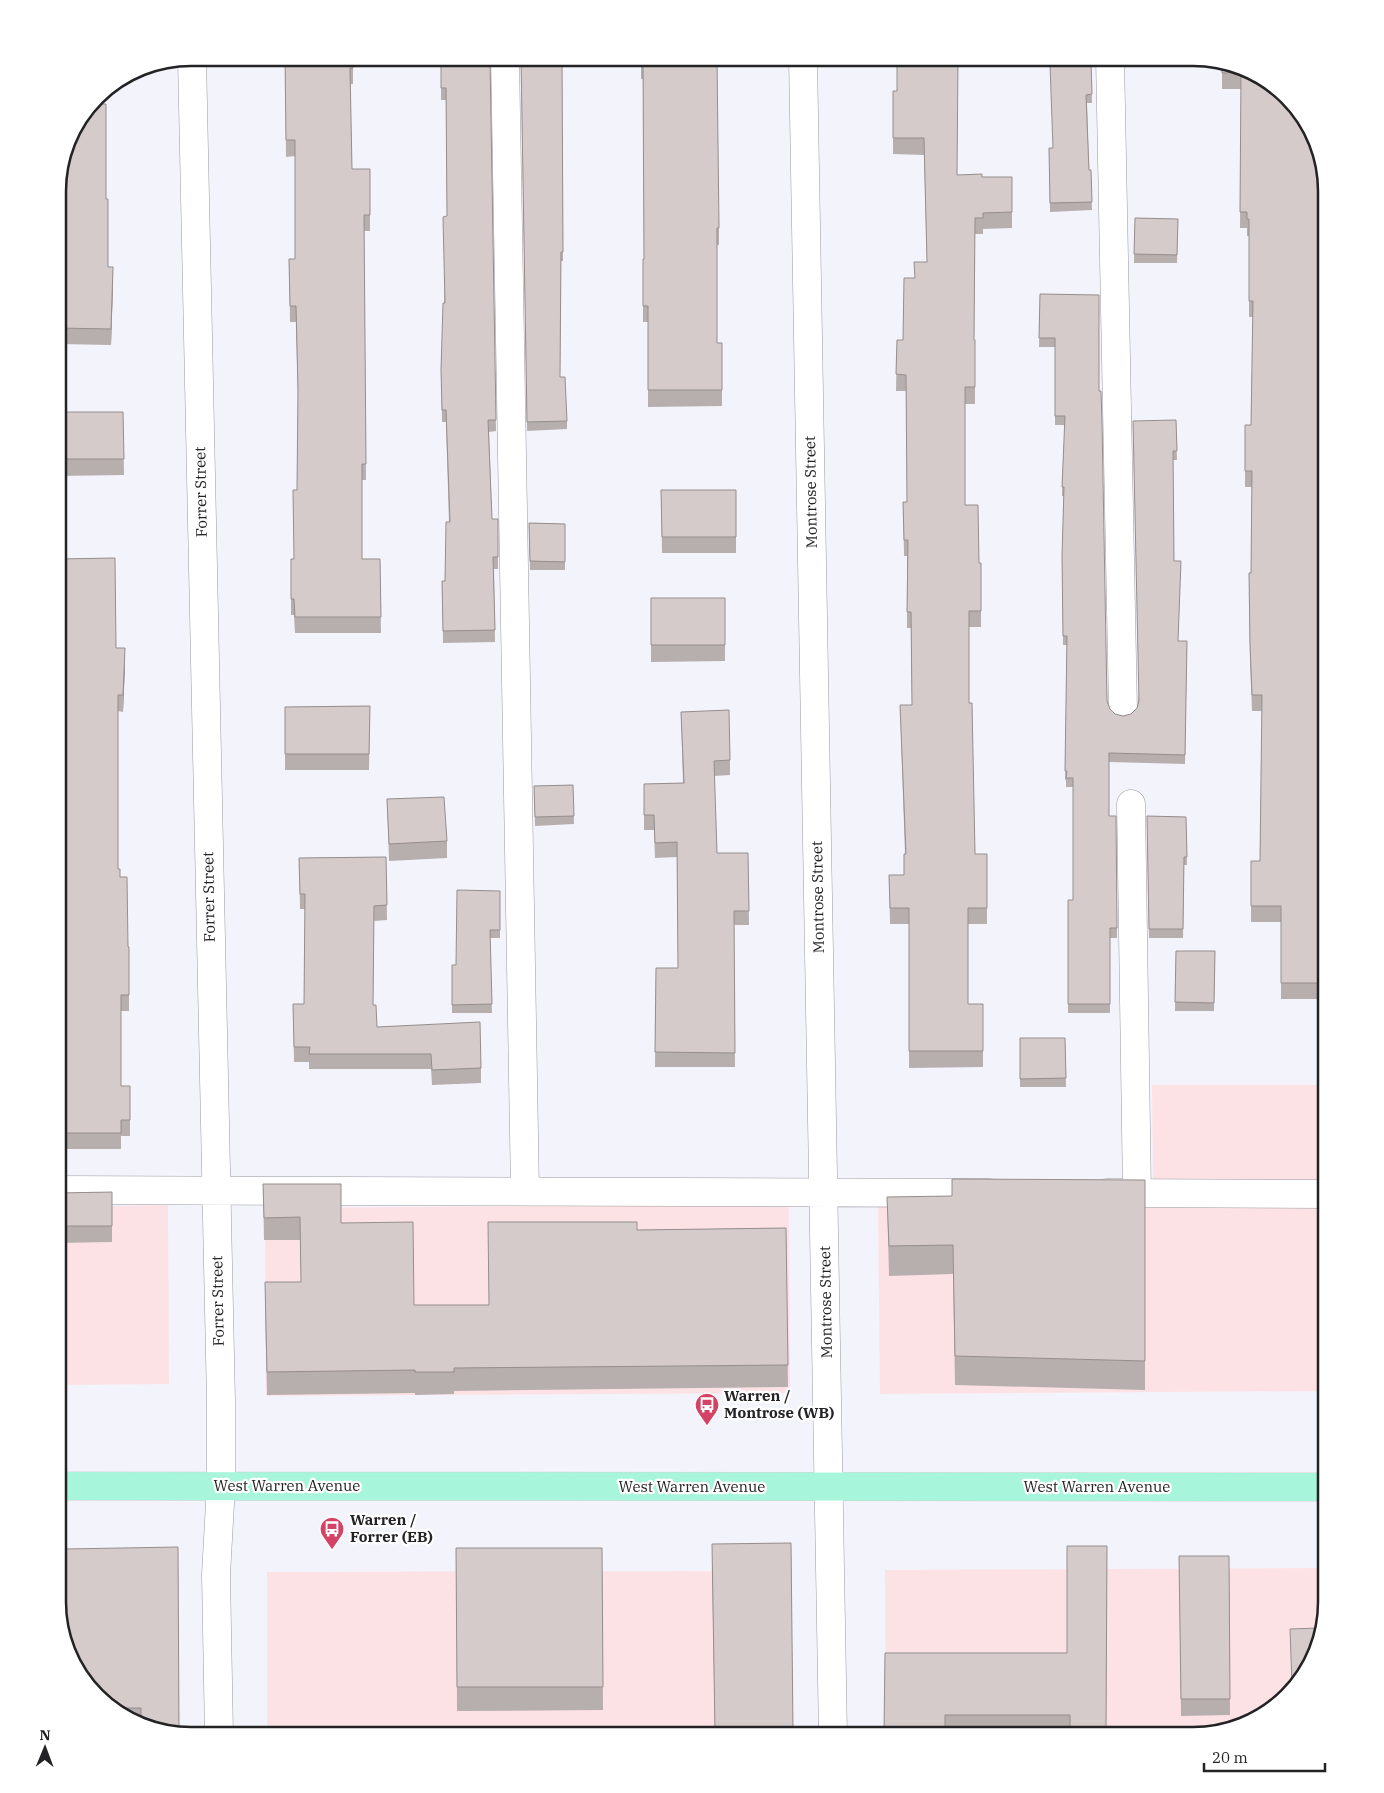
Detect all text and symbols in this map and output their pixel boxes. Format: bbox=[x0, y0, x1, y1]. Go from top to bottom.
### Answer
street label: Montrose Street bbox=[800, 436, 821, 548]
street label: Forrer Street bbox=[190, 446, 211, 538]
street label: Montrose Street bbox=[807, 841, 828, 953]
street label: Forrer Street bbox=[198, 851, 219, 943]
street label: Montrose Street bbox=[815, 1246, 836, 1358]
street label: Forrer Street bbox=[207, 1255, 228, 1347]
place label: Warren / Montrose (WB) bbox=[724, 1386, 834, 1422]
bus stop icon: Warren / Montrose (WB) bbox=[694, 1392, 720, 1426]
street label: West Warren Avenue bbox=[214, 1476, 360, 1495]
street label: West Warren Avenue bbox=[619, 1477, 765, 1496]
street label: West Warren Avenue bbox=[1024, 1477, 1170, 1496]
place label: Warren / Forrer (EB) bbox=[350, 1510, 433, 1546]
bus stop icon: Warren / Forrer (EB) bbox=[319, 1516, 345, 1550]
north arrow bbox=[20, 1723, 70, 1773]
text: N bbox=[40, 1726, 51, 1744]
scale bar bbox=[1204, 1740, 1325, 1772]
text: 20 m bbox=[1212, 1748, 1248, 1767]

